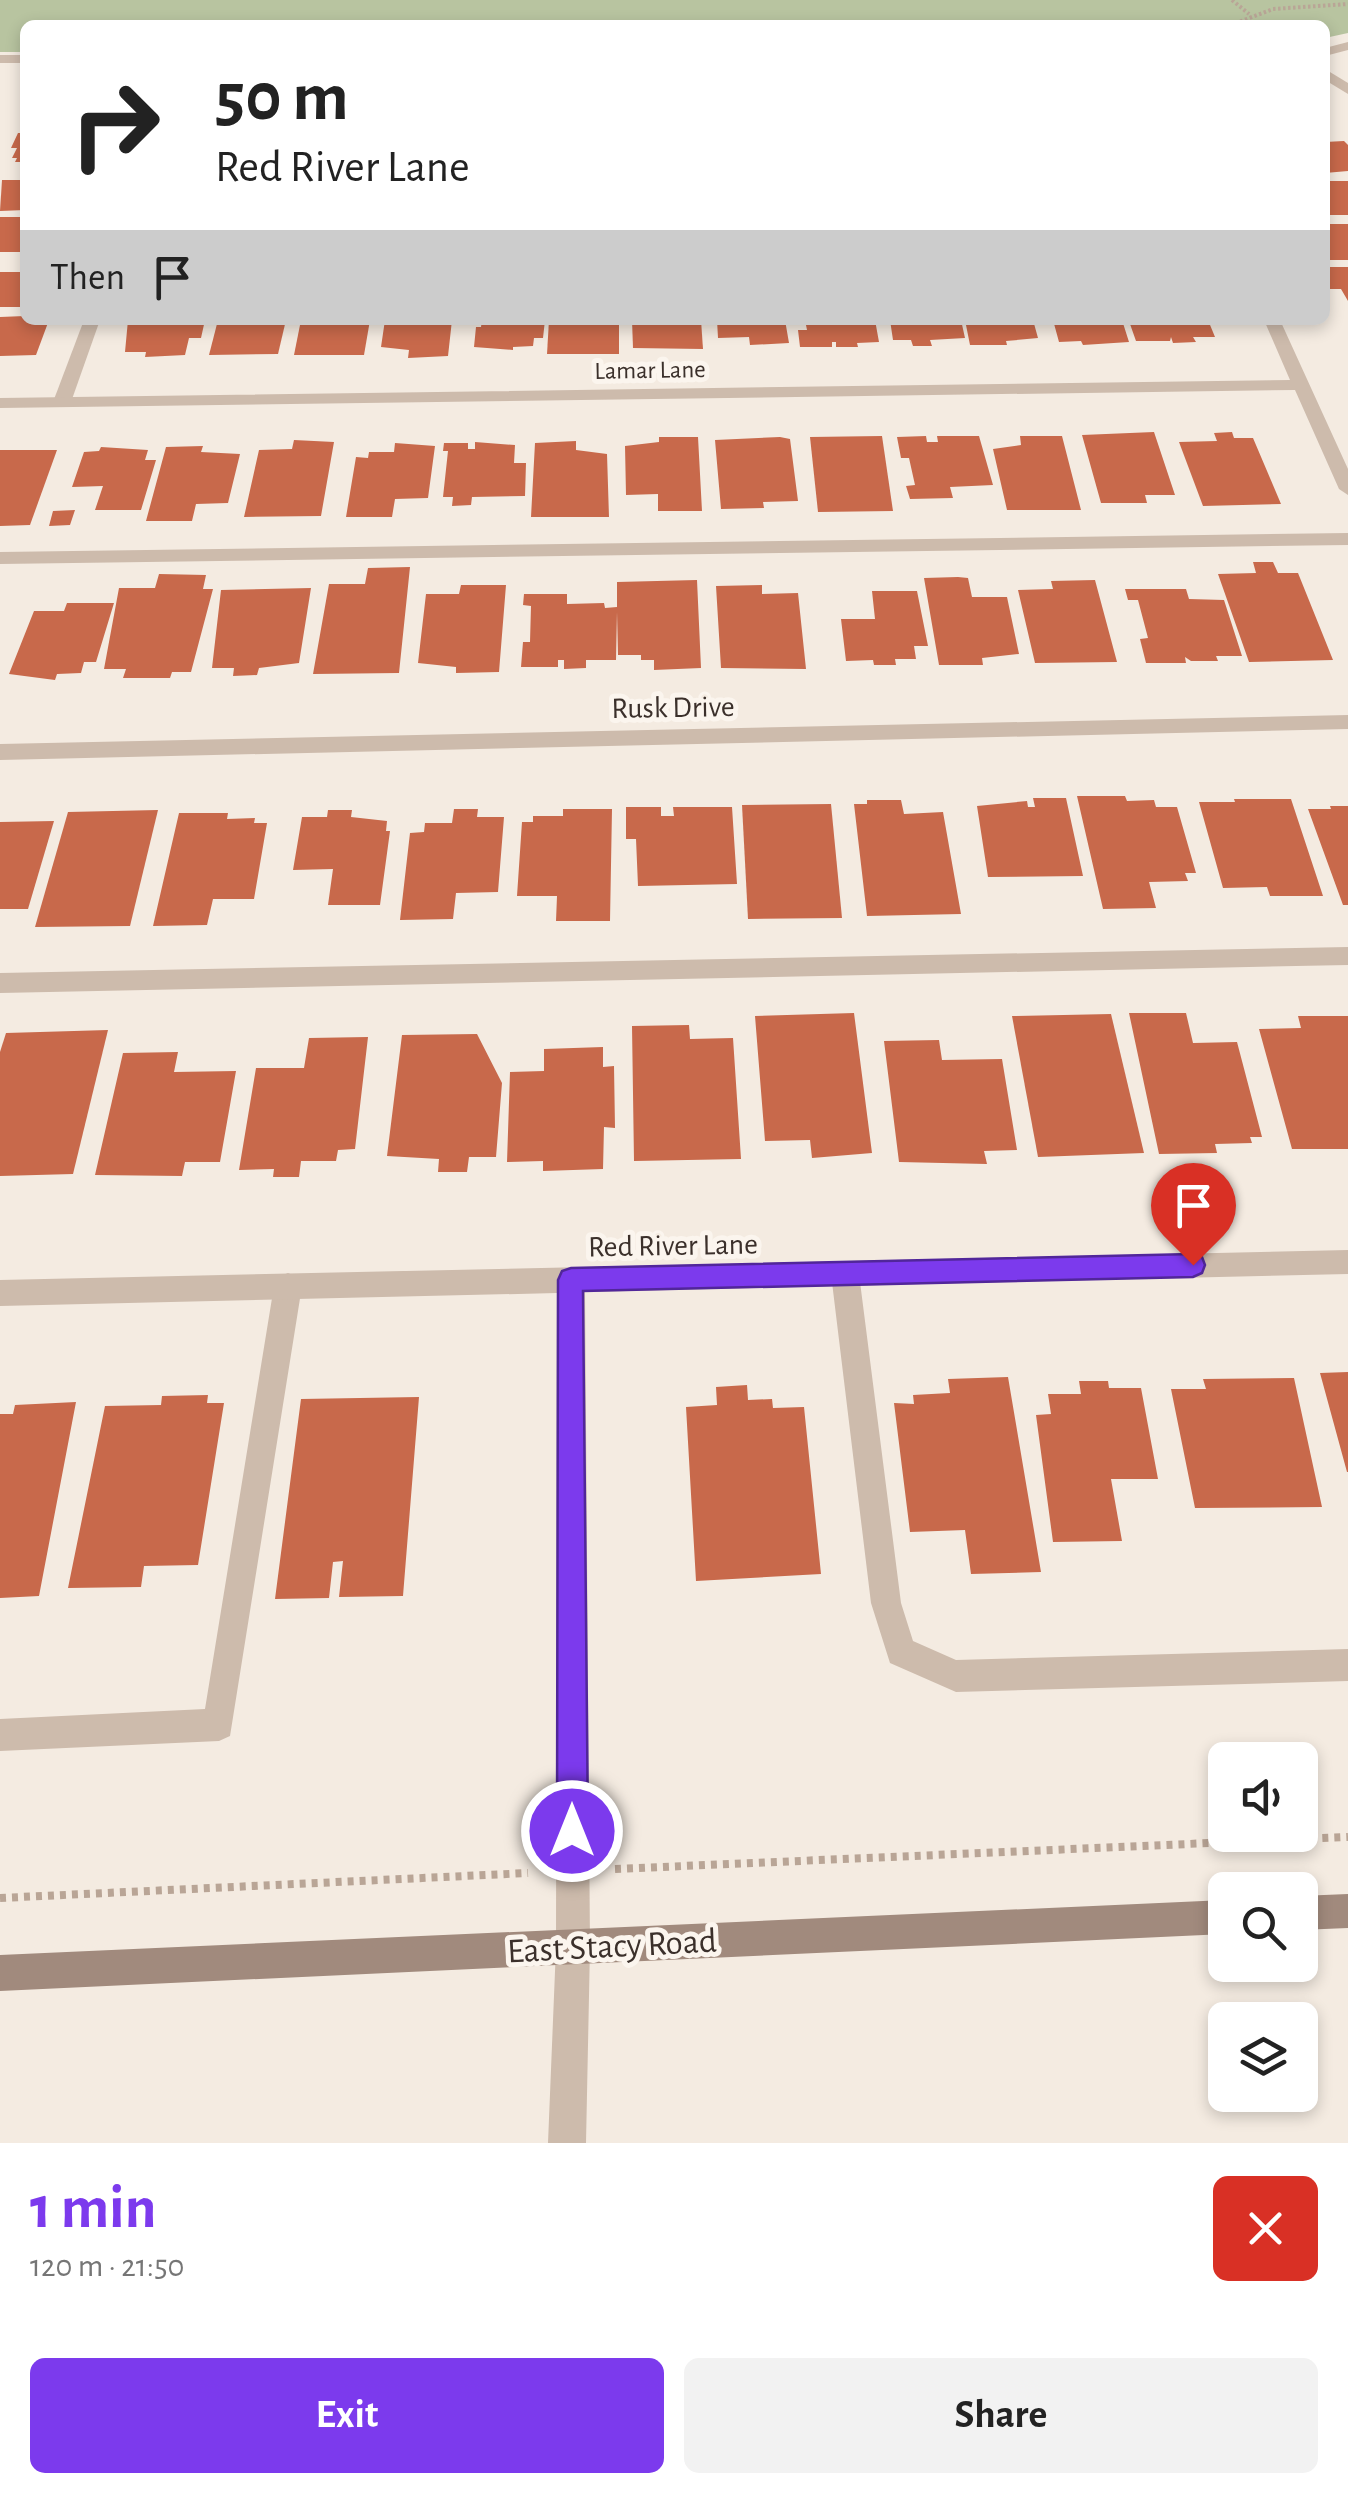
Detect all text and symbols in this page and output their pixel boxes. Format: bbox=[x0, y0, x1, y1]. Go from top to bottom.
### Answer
icon: right bbox=[50, 60, 180, 190]
text: 50 m bbox=[215, 63, 349, 133]
text: Red River Lane bbox=[215, 145, 470, 190]
icon: arrive bbox=[145, 250, 200, 305]
text: Then bbox=[50, 259, 125, 297]
street label: Lamar Lane bbox=[594, 357, 706, 384]
street label: Rusk Drive bbox=[611, 692, 735, 724]
pin bbox=[1151, 1163, 1236, 1266]
icon: arrive bbox=[1166, 1178, 1221, 1233]
street label: Red River Lane bbox=[588, 1230, 758, 1262]
map controls bbox=[1208, 1742, 1318, 2112]
button: sound bbox=[1208, 1742, 1318, 1852]
position arrow bbox=[520, 1779, 624, 1883]
button: search bbox=[1208, 1872, 1318, 1982]
street label: East Stacy Road bbox=[506, 1924, 718, 1969]
button: layers bbox=[1208, 2002, 1318, 2112]
button: close bbox=[1213, 2176, 1318, 2281]
text: 1 min bbox=[30, 2179, 156, 2239]
text: 120 m · 21:50 bbox=[30, 2250, 184, 2282]
button: Exit bbox=[30, 2358, 664, 2473]
button: Share bbox=[684, 2358, 1318, 2473]

